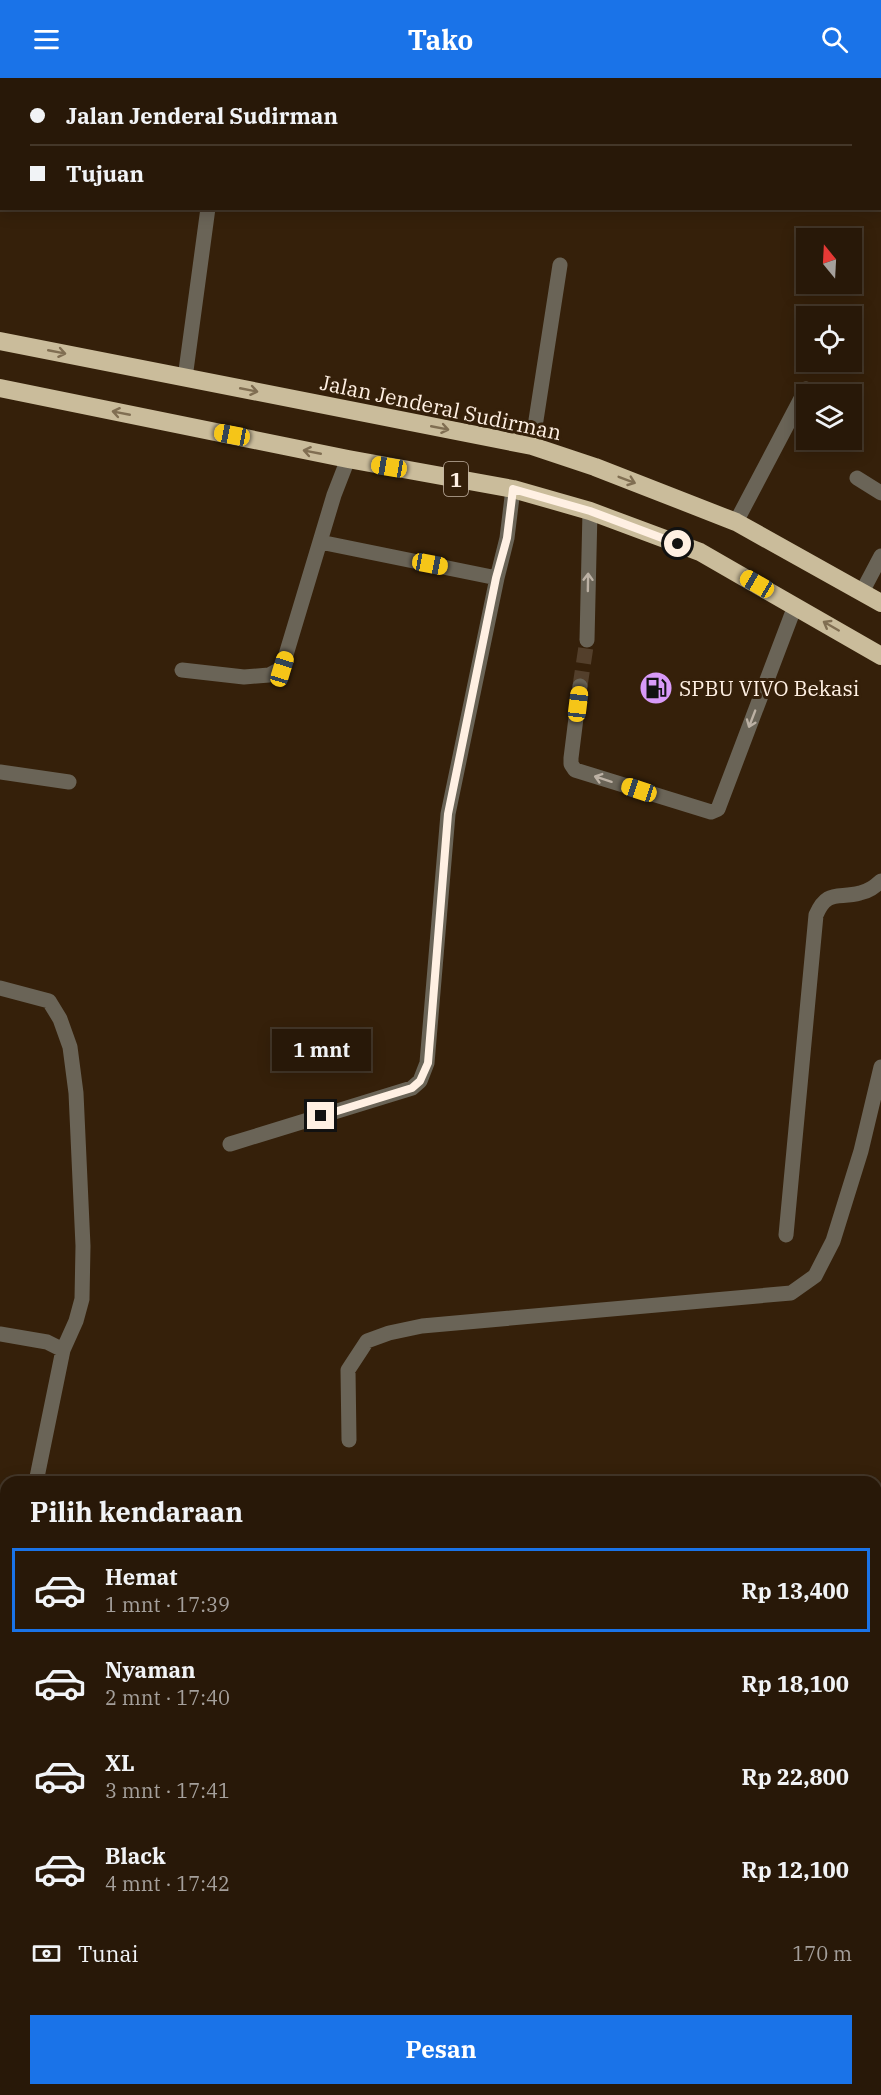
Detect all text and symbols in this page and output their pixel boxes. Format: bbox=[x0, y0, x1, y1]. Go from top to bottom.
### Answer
text: Tako bbox=[408, 22, 473, 57]
icon: menu bbox=[30, 23, 63, 56]
icon: search bbox=[818, 23, 851, 56]
text: Jalan Jenderal Sudirman bbox=[66, 101, 338, 130]
text: Tujuan bbox=[66, 159, 144, 188]
north arrow bbox=[796, 228, 862, 294]
map controls bbox=[796, 228, 862, 450]
button: locate bbox=[796, 306, 862, 372]
one-way arrow bbox=[47, 347, 67, 358]
street label: Jalan Jenderal Sudirman bbox=[318, 368, 564, 446]
button: layers bbox=[796, 384, 862, 450]
one-way arrow bbox=[238, 385, 258, 396]
one-way arrow bbox=[112, 407, 131, 418]
car bbox=[213, 423, 251, 447]
one-way arrow bbox=[430, 423, 449, 434]
one-way arrow bbox=[303, 446, 323, 457]
car bbox=[370, 455, 408, 479]
road number: 1 bbox=[444, 462, 468, 496]
one-way arrow bbox=[617, 475, 636, 486]
route start bbox=[664, 530, 691, 557]
car bbox=[411, 552, 449, 576]
car bbox=[737, 567, 777, 601]
one-way arrow bbox=[583, 572, 594, 592]
one-way arrow bbox=[823, 620, 840, 632]
car bbox=[268, 649, 296, 689]
fuel station icon: SPBU VIVO Bekasi bbox=[638, 670, 674, 706]
place label: SPBU VIVO Bekasi bbox=[679, 674, 859, 702]
car bbox=[567, 685, 589, 723]
one-way arrow bbox=[746, 709, 757, 728]
one-way arrow bbox=[594, 773, 613, 784]
car bbox=[619, 776, 659, 804]
callout: 1 mnt bbox=[272, 1029, 370, 1071]
text: 1 mnt bbox=[293, 1036, 350, 1063]
route end bbox=[307, 1102, 334, 1129]
text: Pilih kendaraan bbox=[30, 1494, 243, 1529]
text: Hemat bbox=[105, 1562, 177, 1591]
icon: car bbox=[33, 1563, 87, 1617]
text: Rp 13,400 bbox=[742, 1576, 849, 1605]
text: 1 mnt · 17:39 bbox=[105, 1591, 230, 1618]
text: Nyaman bbox=[105, 1655, 196, 1684]
icon: car bbox=[33, 1656, 87, 1710]
text: Rp 18,100 bbox=[742, 1669, 849, 1698]
text: 2 mnt · 17:40 bbox=[105, 1684, 230, 1711]
text: XL bbox=[105, 1748, 135, 1777]
icon: car bbox=[33, 1749, 87, 1803]
text: Rp 22,800 bbox=[742, 1762, 849, 1791]
text: 3 mnt · 17:41 bbox=[105, 1777, 230, 1804]
text: Black bbox=[105, 1841, 166, 1870]
icon: car bbox=[33, 1842, 87, 1896]
text: Rp 12,100 bbox=[742, 1855, 849, 1884]
text: 4 mnt · 17:42 bbox=[105, 1870, 230, 1897]
icon: cash bbox=[30, 1937, 63, 1970]
text: Tunai bbox=[78, 1939, 139, 1968]
text: 170 m bbox=[792, 1940, 852, 1967]
button: Pesan bbox=[30, 2015, 852, 2084]

